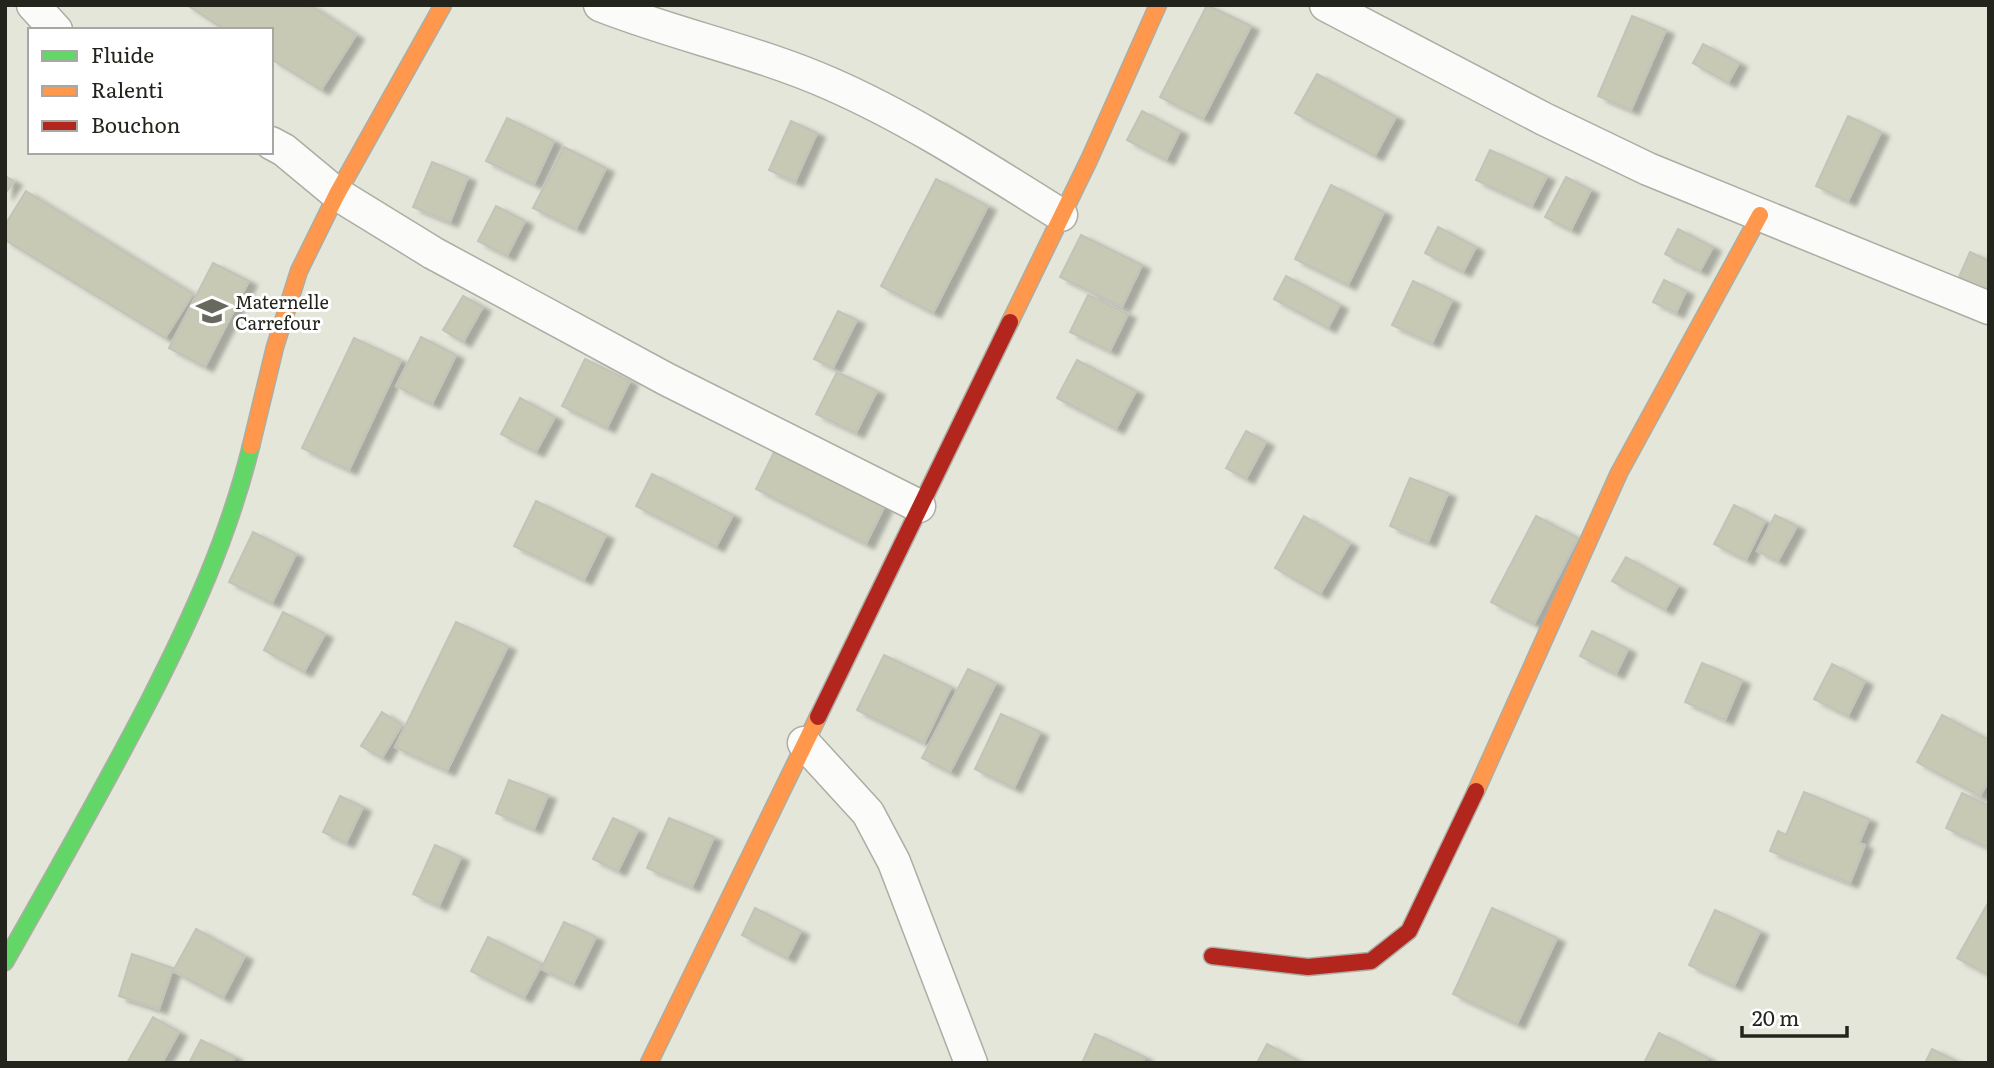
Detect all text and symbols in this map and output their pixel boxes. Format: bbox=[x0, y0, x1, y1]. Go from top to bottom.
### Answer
legend bbox=[28, 28, 273, 154]
text: Fluide bbox=[91, 38, 154, 69]
text: Ralenti bbox=[91, 73, 164, 104]
text: Bouchon bbox=[91, 108, 181, 139]
place label: Maternelle Carrefour bbox=[235, 288, 329, 336]
school or university icon: Maternelle Carrefour bbox=[195, 294, 229, 328]
scale bar bbox=[1742, 995, 1847, 1038]
text: 20 m bbox=[1752, 1001, 1799, 1032]

